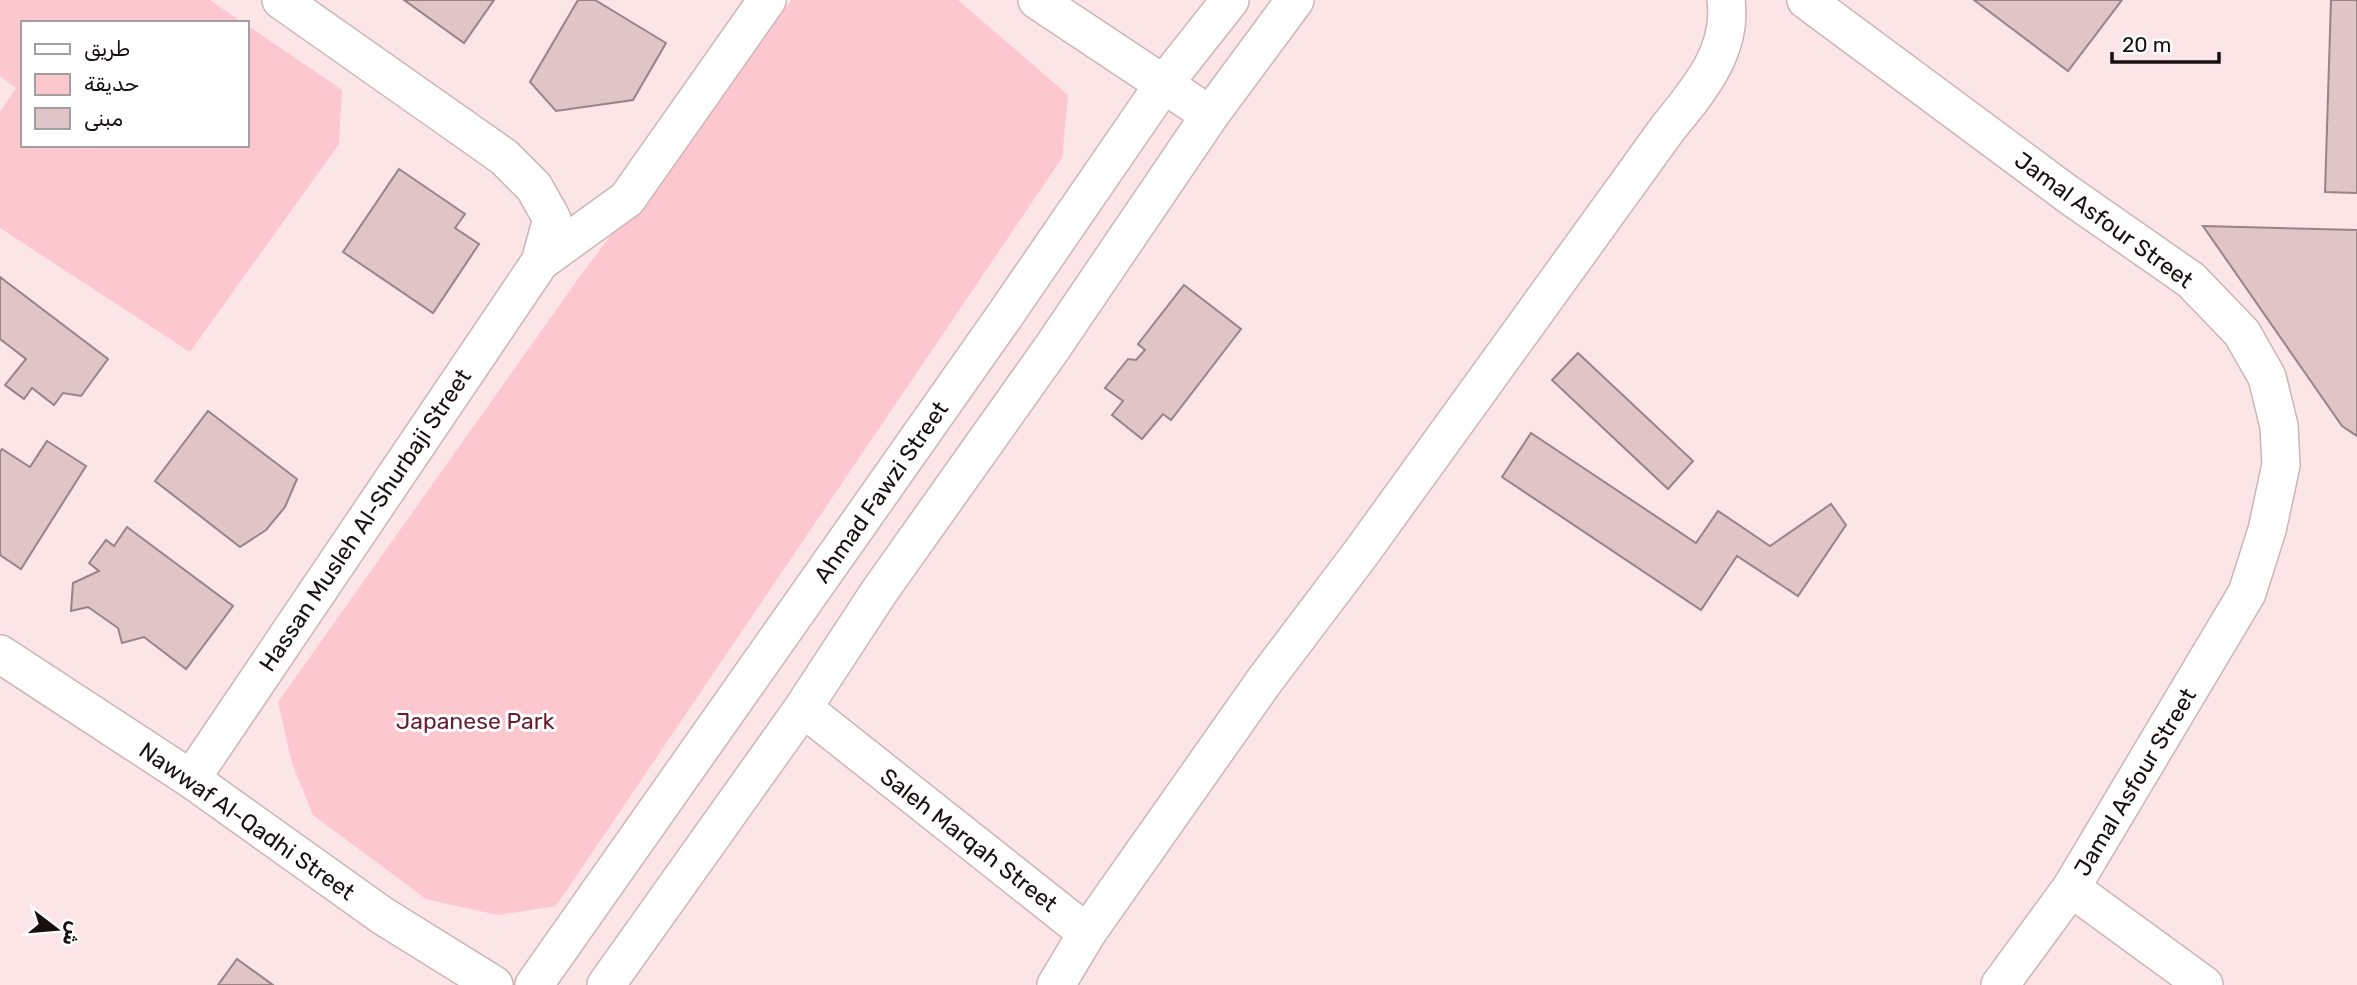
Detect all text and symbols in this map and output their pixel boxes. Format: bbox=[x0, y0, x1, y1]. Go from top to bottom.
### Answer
legend bbox=[21, 21, 248, 147]
scale bar bbox=[2112, 21, 2219, 65]
text: 20 m bbox=[2122, 32, 2171, 57]
text: طريق bbox=[84, 36, 130, 61]
text: حديقة bbox=[84, 71, 139, 96]
text: مبنى bbox=[84, 106, 123, 131]
street label: Jamal Asfour Street bbox=[2009, 146, 2199, 294]
street label: Hassan Musleh Al-Shurbaji Street bbox=[253, 363, 477, 677]
street label: Ahmad Fawzi Street bbox=[808, 396, 954, 588]
street label: Jamal Asfour Street bbox=[2068, 683, 2202, 881]
park label: Japanese Park bbox=[396, 707, 554, 735]
street label: Nawwaf Al-Qadhi Street bbox=[134, 736, 360, 906]
street label: Saleh Marqah Street bbox=[875, 762, 1063, 918]
north arrow bbox=[21, 894, 91, 964]
text: ش bbox=[57, 919, 86, 948]

